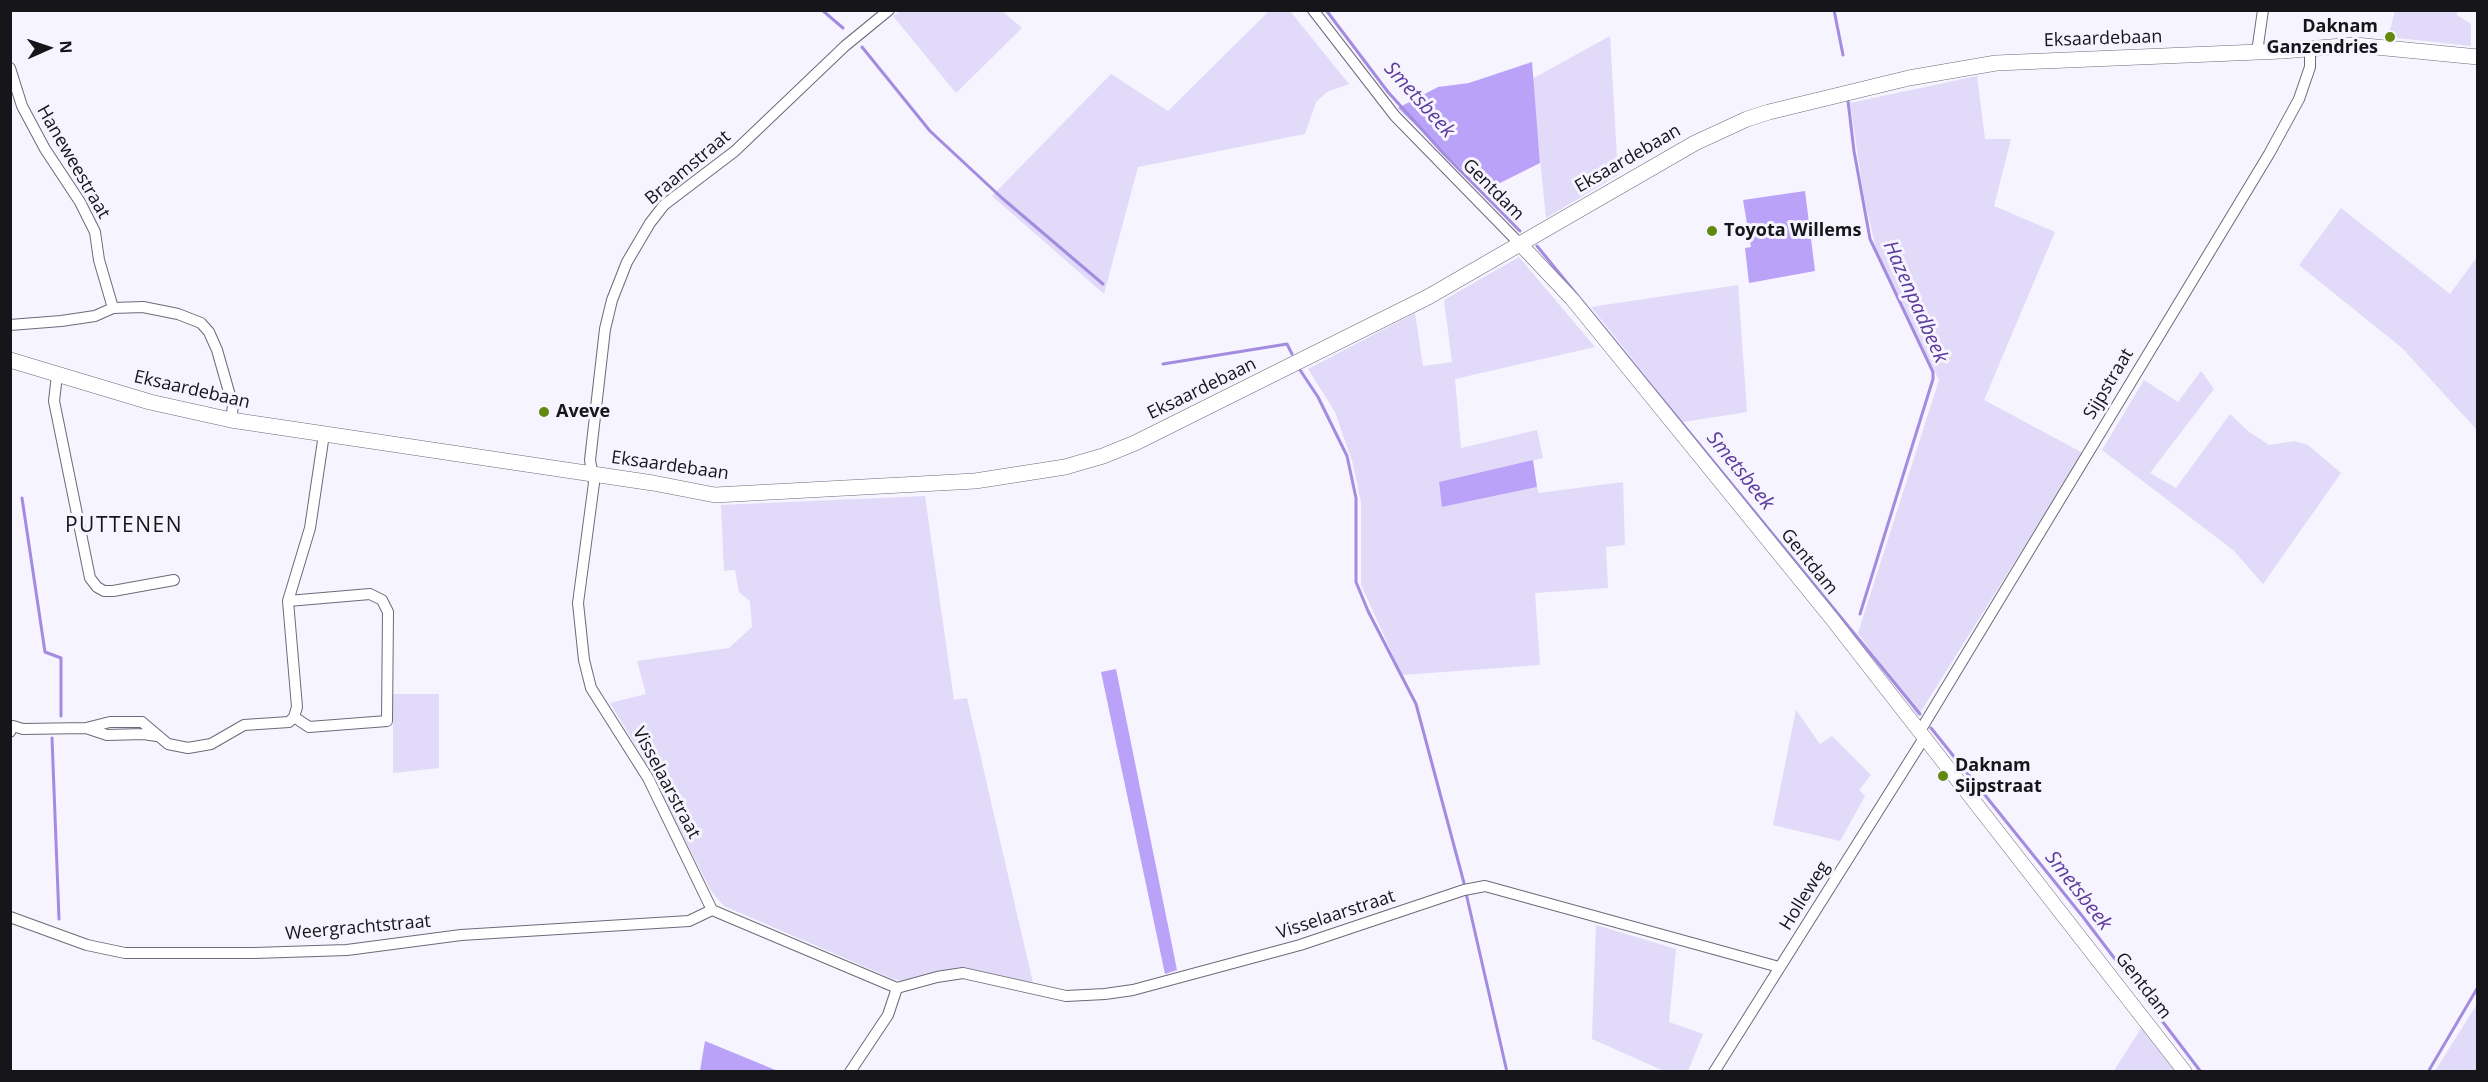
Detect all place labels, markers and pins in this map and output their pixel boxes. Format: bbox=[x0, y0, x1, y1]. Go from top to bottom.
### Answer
place label: Daknam Ganzendries bbox=[2266, 16, 2378, 58]
marker: Daknam Ganzendries bbox=[2383, 30, 2397, 44]
place label: Toyota Willems bbox=[1724, 220, 1861, 242]
marker: Toyota Willems bbox=[1705, 224, 1719, 238]
place label: Aveve bbox=[556, 401, 610, 423]
marker: Aveve bbox=[537, 405, 551, 419]
place label: Daknam Sijpstraat bbox=[1955, 755, 2042, 798]
marker: Daknam Sijpstraat bbox=[1936, 769, 1950, 783]

